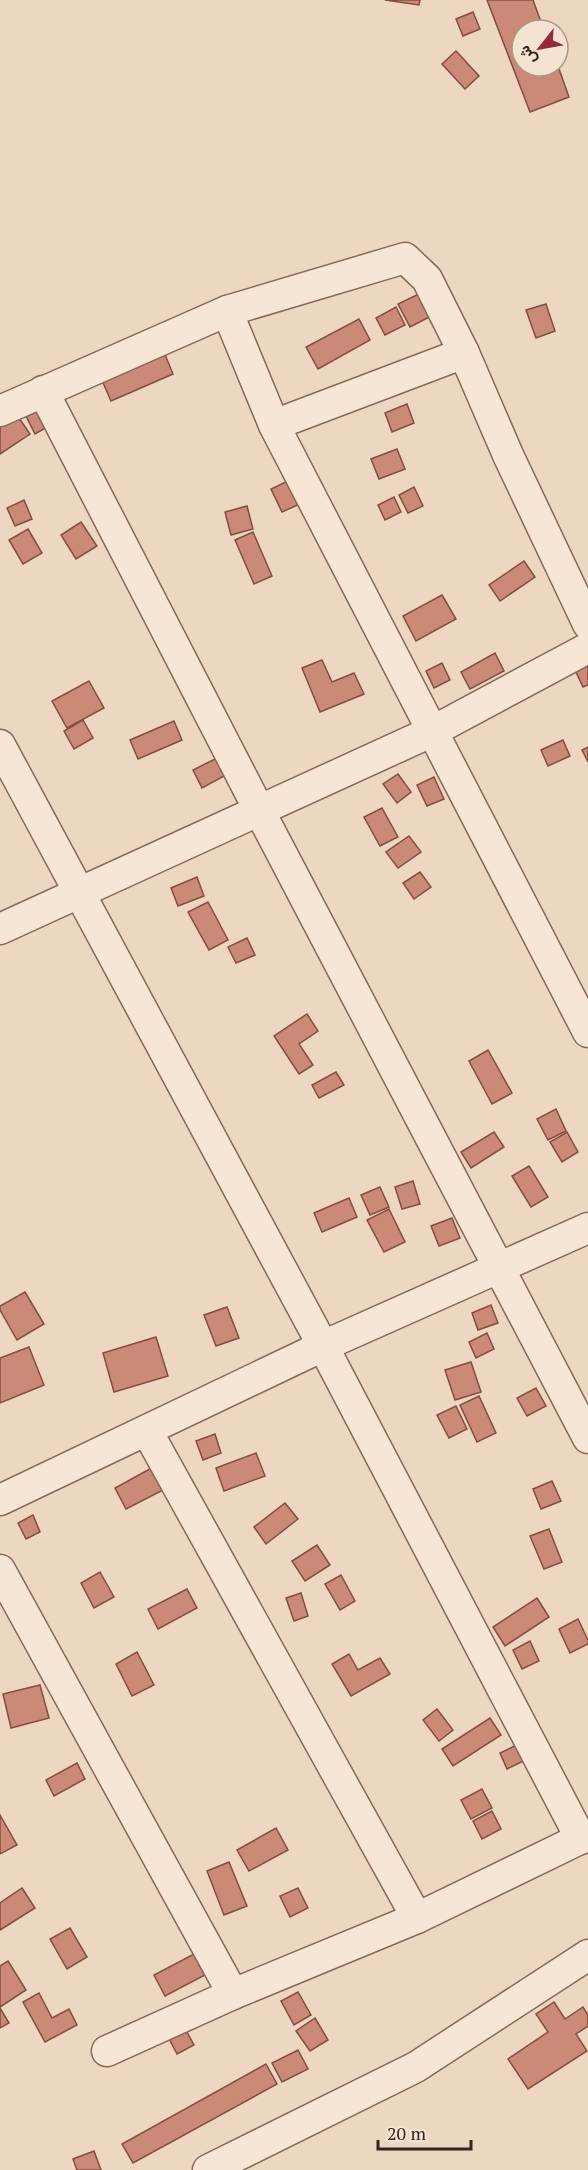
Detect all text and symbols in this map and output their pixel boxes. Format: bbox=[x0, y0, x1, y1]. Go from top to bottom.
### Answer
north arrow bbox=[510, 18, 570, 78]
text: ش bbox=[513, 42, 542, 70]
scale bar bbox=[378, 2113, 471, 2151]
text: 20 m bbox=[387, 2121, 427, 2145]

